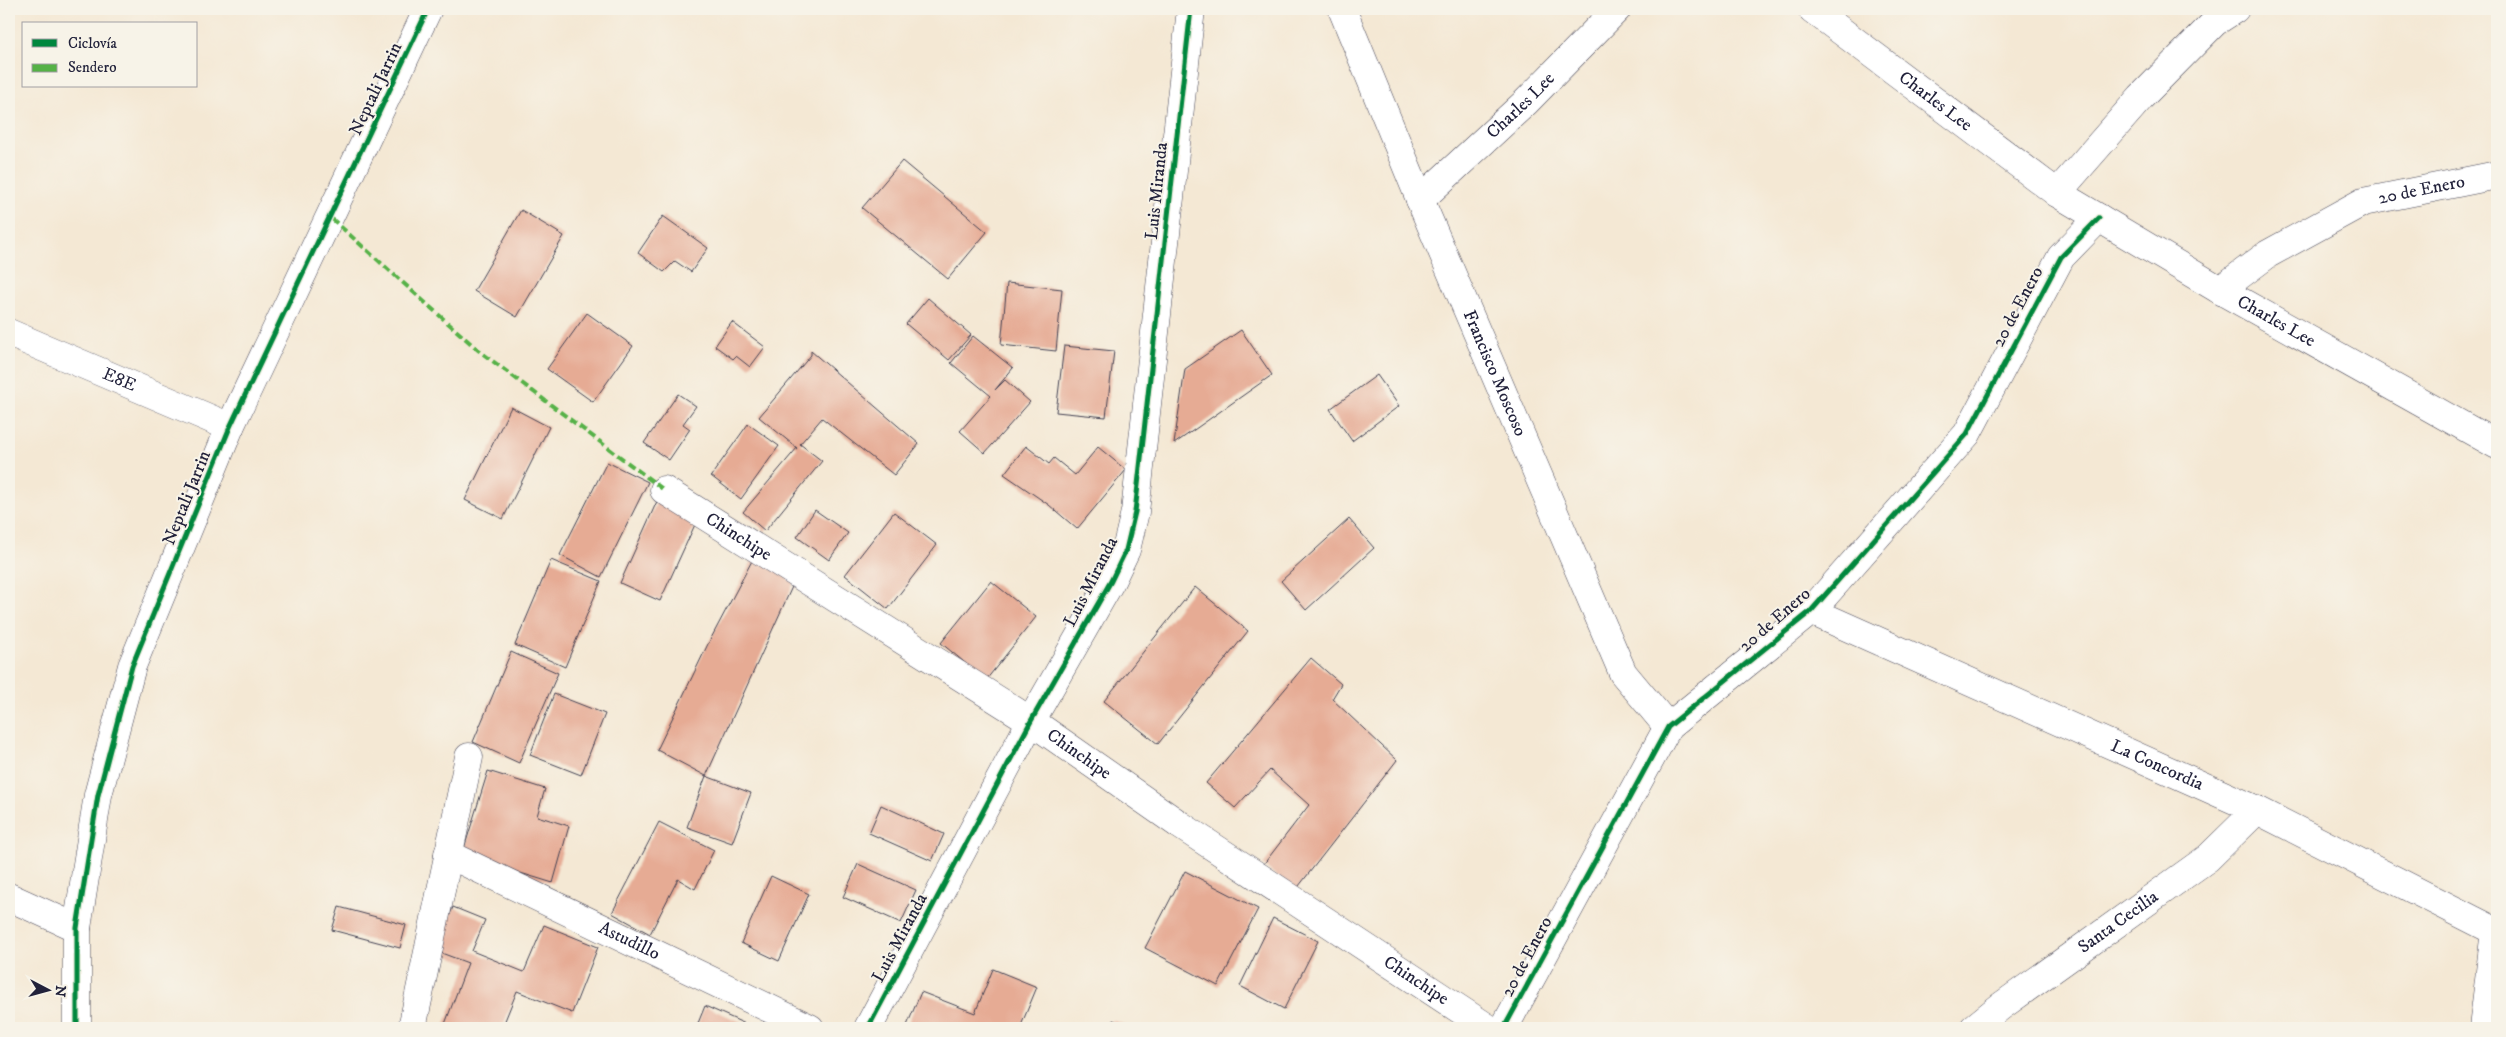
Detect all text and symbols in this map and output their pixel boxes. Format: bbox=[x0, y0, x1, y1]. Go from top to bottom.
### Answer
legend bbox=[22, 22, 198, 88]
text: Ciclovía bbox=[68, 34, 117, 53]
street label: Neptali Jarrin bbox=[345, 38, 407, 139]
text: Sendero bbox=[68, 58, 116, 77]
street label: Charles Lee bbox=[1894, 67, 1976, 136]
street label: Charles Lee bbox=[1482, 68, 1560, 144]
street label: Luis Miranda bbox=[1141, 141, 1173, 241]
street label: 20 de Enero bbox=[2376, 171, 2467, 210]
street label: 20 de Enero bbox=[1988, 263, 2048, 351]
street label: Charles Lee bbox=[2233, 291, 2319, 352]
street label: Francisco Moscoso bbox=[1458, 307, 1531, 440]
street label: E8E bbox=[99, 363, 140, 397]
street label: Neptali Jarrin bbox=[158, 447, 216, 549]
street label: Chinchipe bbox=[701, 508, 776, 566]
street label: Luis Miranda bbox=[1059, 533, 1123, 630]
street label: 20 de Enero bbox=[1735, 583, 1815, 657]
street label: Chinchipe bbox=[1042, 724, 1115, 785]
street label: La Concordia bbox=[2107, 735, 2207, 796]
street label: Santa Cecilia bbox=[2074, 886, 2163, 958]
street label: Luis Miranda bbox=[867, 889, 933, 986]
street label: 20 de Enero bbox=[1497, 913, 1557, 1001]
street label: Astudillo bbox=[595, 917, 663, 965]
street label: Chinchipe bbox=[1379, 951, 1453, 1010]
north arrow bbox=[22, 964, 72, 1014]
text: N bbox=[50, 985, 69, 998]

